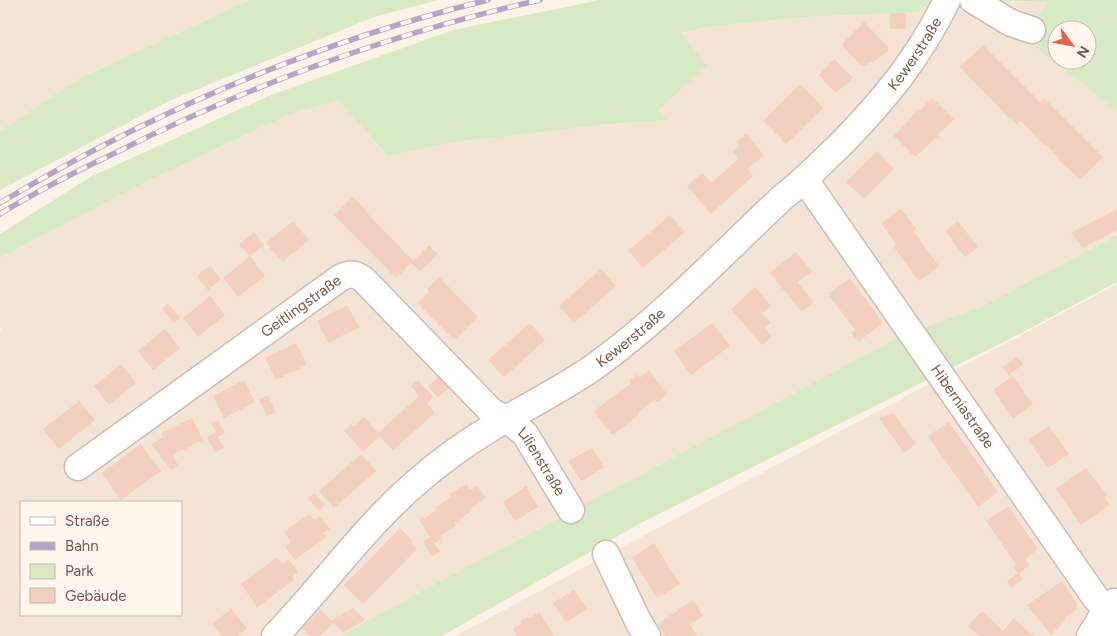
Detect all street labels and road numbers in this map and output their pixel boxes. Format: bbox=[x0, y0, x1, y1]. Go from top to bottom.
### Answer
street label: Kewerstraße bbox=[884, 14, 945, 94]
street label: Geitlingstraße bbox=[257, 271, 345, 341]
street label: Kewerstraße bbox=[593, 304, 669, 371]
street label: Hiberniastraße bbox=[927, 361, 998, 452]
street label: Lilienstraße bbox=[514, 423, 569, 499]

